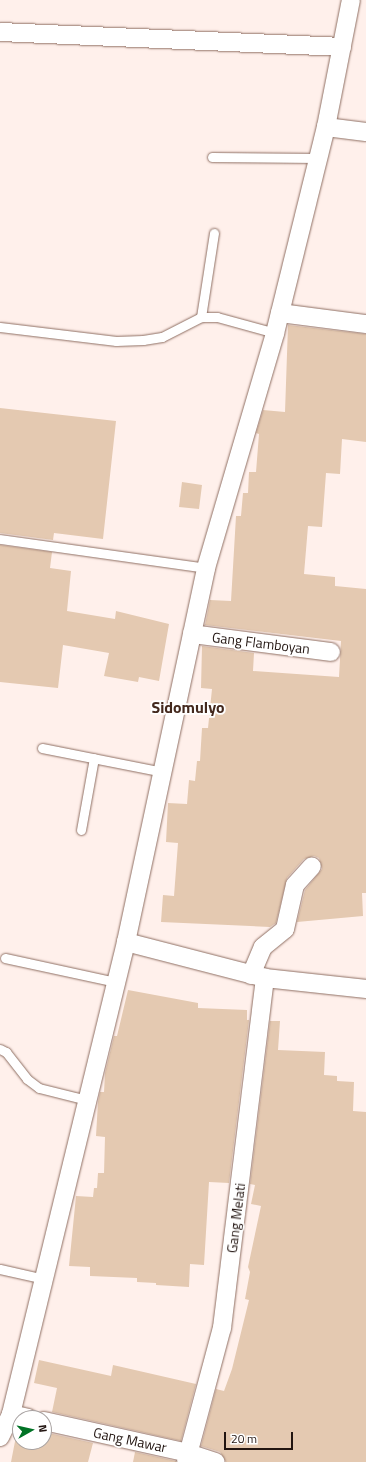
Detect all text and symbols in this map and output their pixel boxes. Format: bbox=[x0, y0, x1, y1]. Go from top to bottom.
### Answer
street label: Gang Flamboyan bbox=[211, 629, 311, 657]
district label: Sidomulyo bbox=[151, 697, 225, 717]
street label: Gang Melati bbox=[223, 1182, 249, 1254]
north arrow bbox=[12, 1410, 52, 1450]
text: N bbox=[34, 1424, 51, 1433]
street label: Gang Mawar bbox=[92, 1424, 168, 1456]
scale bar bbox=[226, 1424, 295, 1450]
text: 20 m bbox=[231, 1429, 257, 1448]

